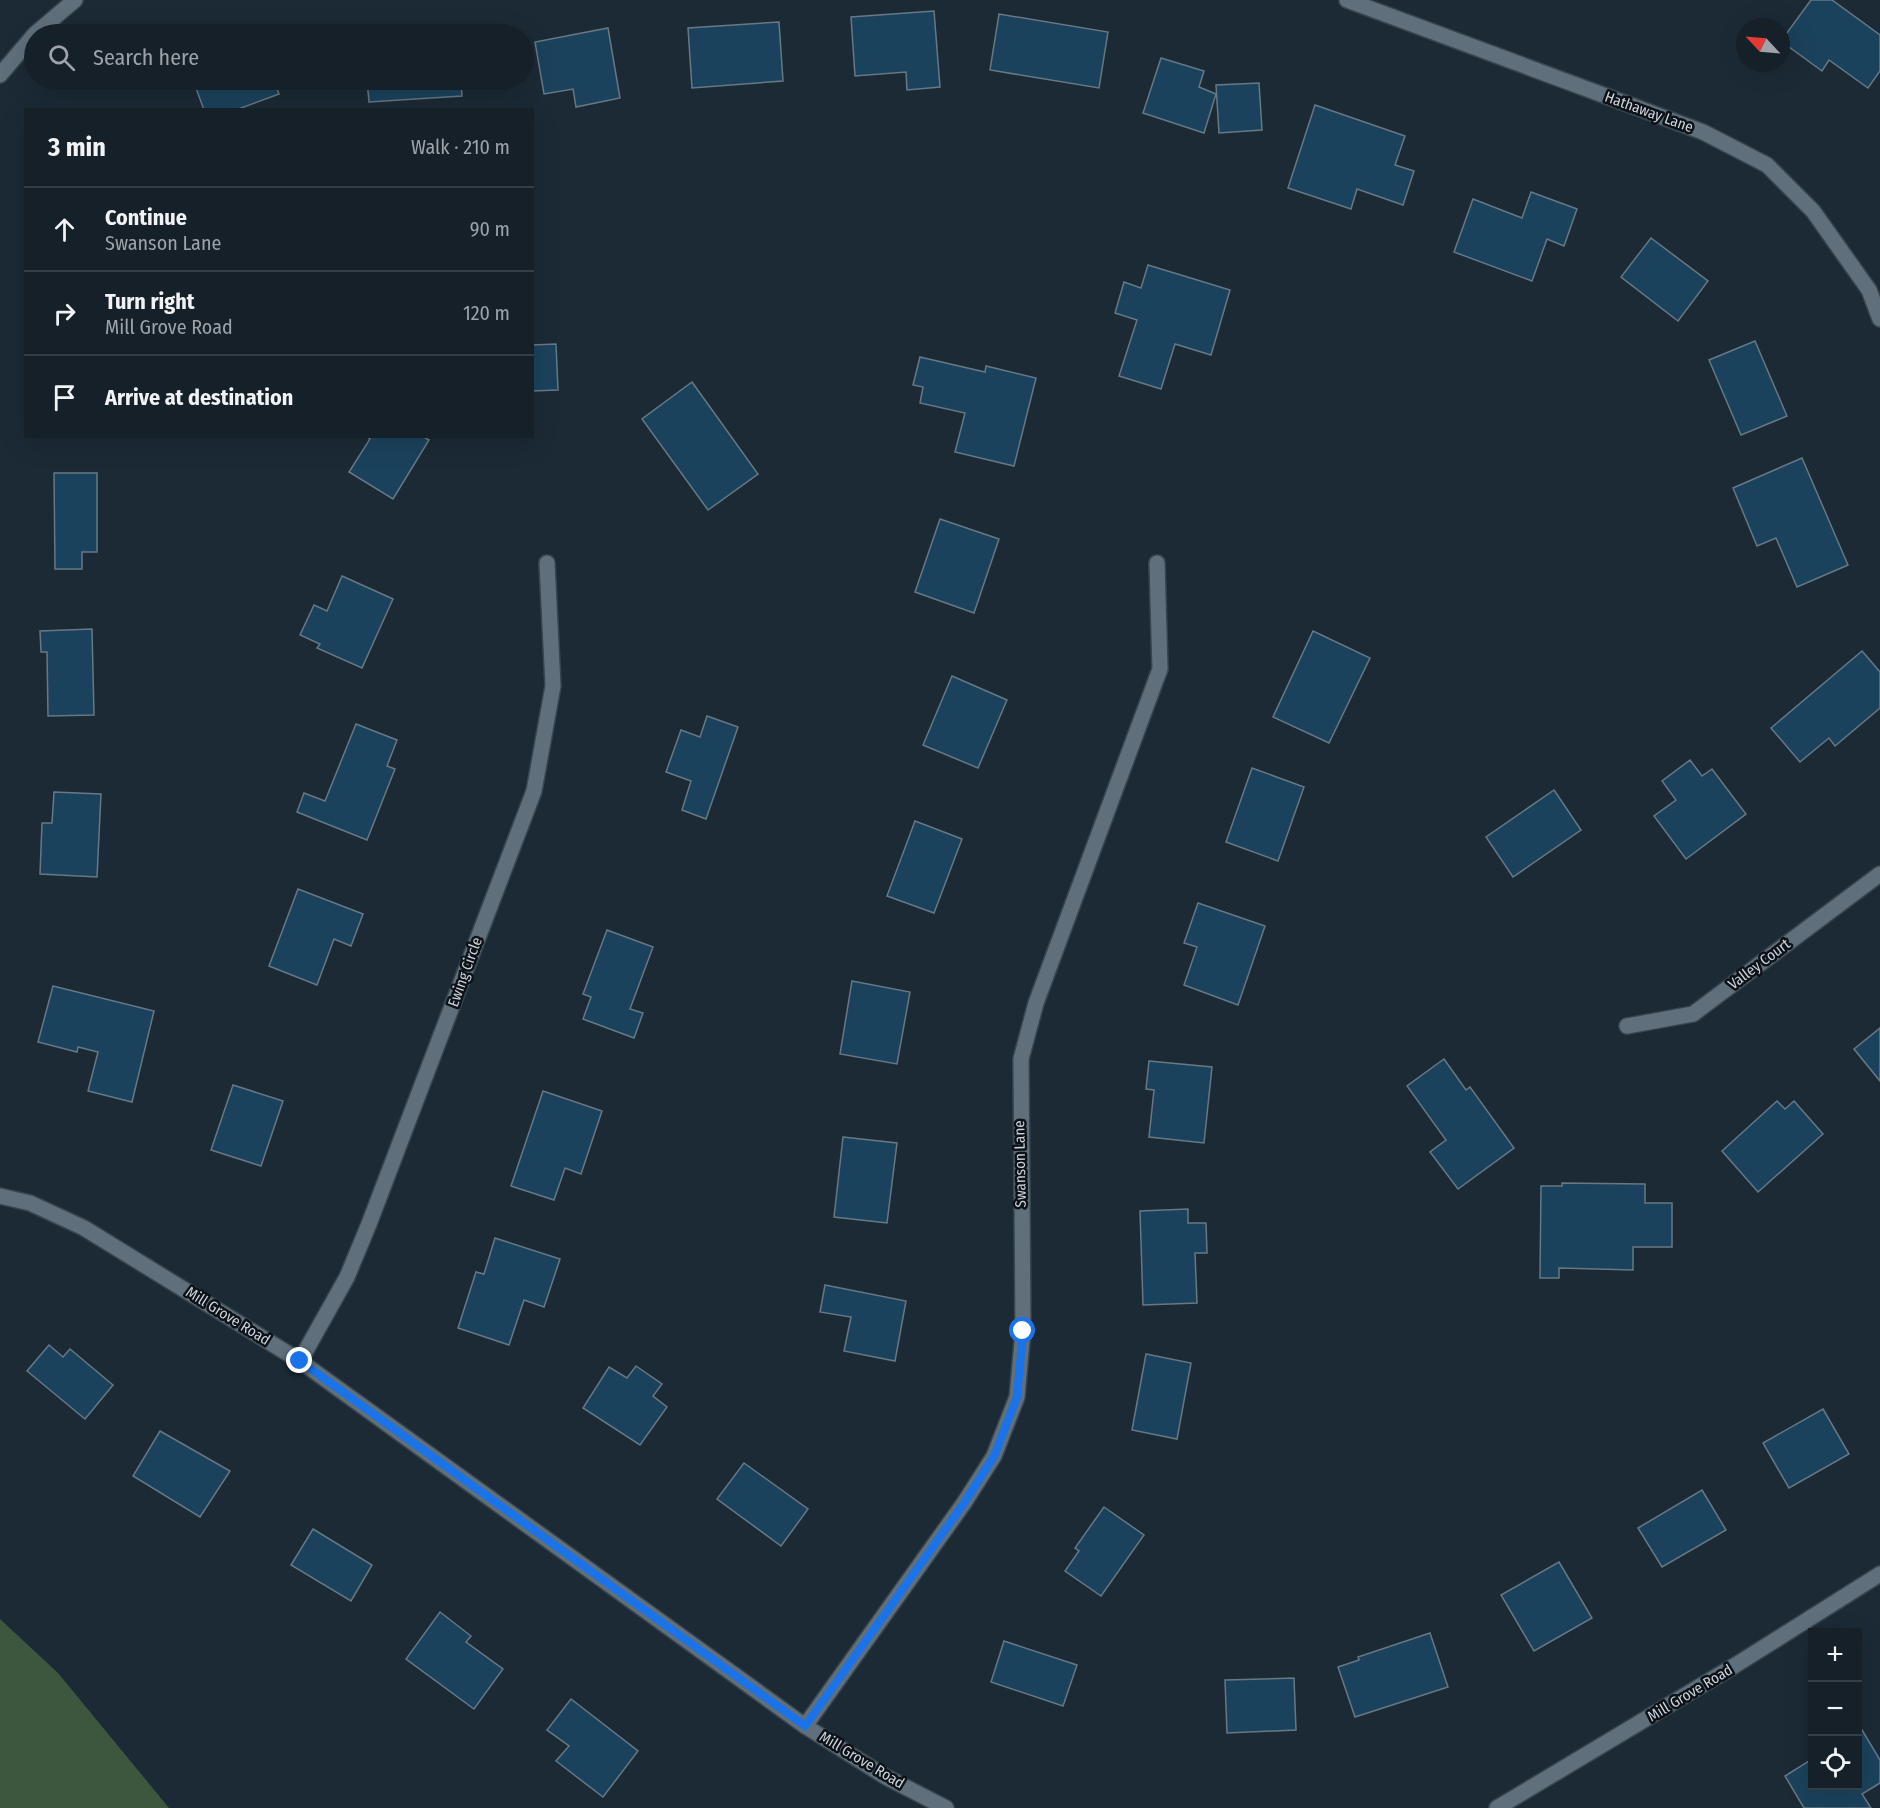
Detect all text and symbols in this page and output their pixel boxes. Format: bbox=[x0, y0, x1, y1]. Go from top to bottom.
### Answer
north arrow bbox=[1736, 18, 1790, 72]
search box bbox=[24, 24, 534, 90]
icon: search bbox=[45, 41, 78, 74]
text: Search here bbox=[93, 44, 199, 71]
street label: Hathaway Lane bbox=[1602, 88, 1696, 136]
text: 3 min bbox=[48, 132, 106, 163]
text: Walk · 210 m bbox=[411, 135, 510, 159]
text: Continue bbox=[105, 204, 187, 231]
icon: ahead bbox=[48, 213, 81, 246]
text: 90 m bbox=[470, 217, 510, 241]
text: Swanson Lane bbox=[105, 231, 221, 255]
text: Turn right bbox=[105, 288, 194, 315]
icon: right bbox=[48, 297, 81, 330]
text: 120 m bbox=[463, 301, 510, 325]
text: Mill Grove Road bbox=[105, 315, 233, 339]
icon: arrive bbox=[48, 381, 81, 414]
text: Arrive at destination bbox=[105, 384, 293, 411]
street label: Ewing Circle bbox=[444, 935, 486, 1009]
street label: Valley Court bbox=[1724, 935, 1794, 993]
street label: Swanson Lane bbox=[1010, 1120, 1030, 1208]
street label: Mill Grove Road bbox=[183, 1283, 273, 1349]
route start bbox=[1009, 1317, 1035, 1343]
route end bbox=[286, 1347, 312, 1373]
map controls bbox=[1808, 1628, 1862, 1790]
button: + bbox=[1808, 1628, 1862, 1682]
street label: Mill Grove Road bbox=[1644, 1661, 1736, 1725]
button: − bbox=[1808, 1682, 1862, 1736]
street label: Mill Grove Road bbox=[816, 1728, 908, 1792]
button: locate bbox=[1808, 1736, 1862, 1790]

